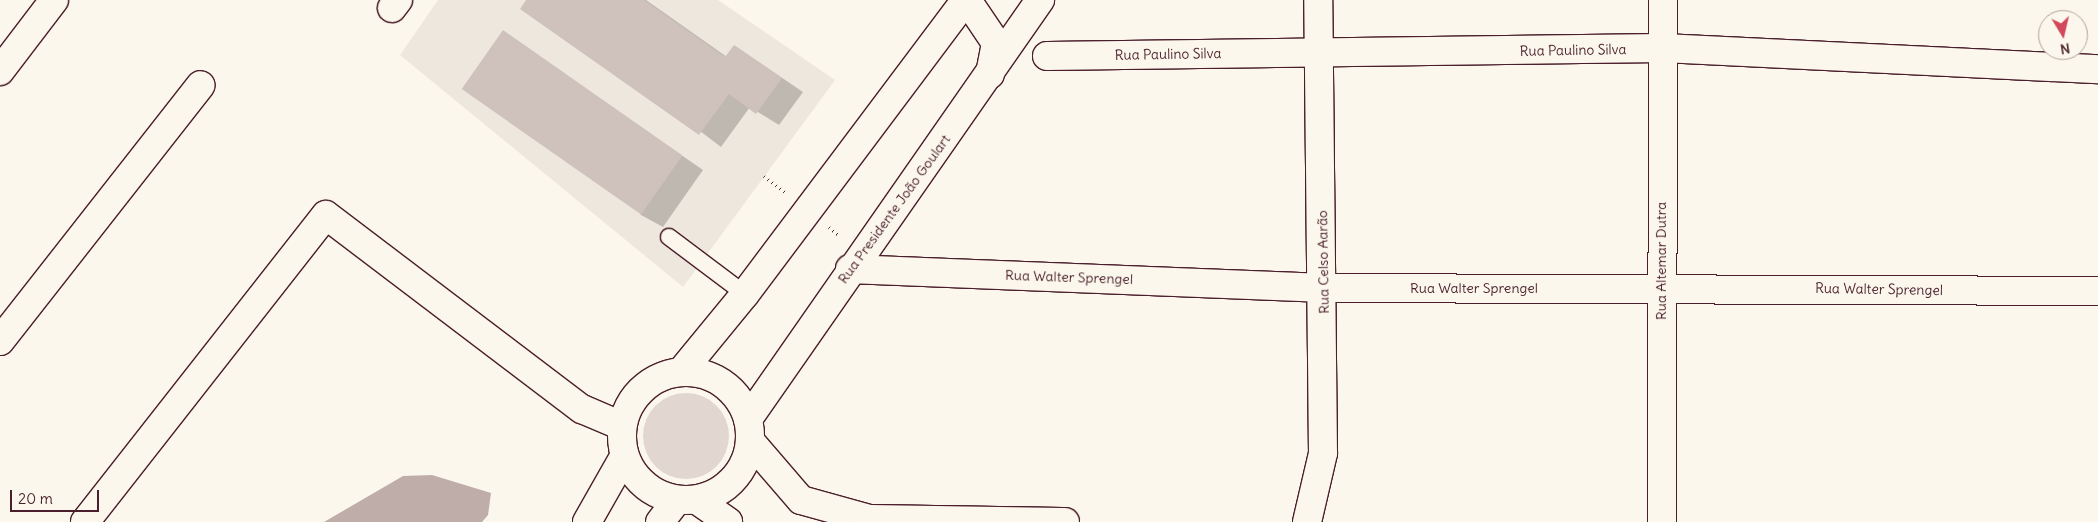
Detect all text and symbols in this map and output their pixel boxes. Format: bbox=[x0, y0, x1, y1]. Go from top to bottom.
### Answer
north arrow bbox=[2038, 10, 2088, 60]
text: N bbox=[2059, 39, 2071, 58]
street label: Rua Paulino Silva bbox=[1519, 41, 1627, 59]
street label: Rua Paulino Silva bbox=[1114, 45, 1222, 63]
street label: Rua Presidente João Goulart bbox=[834, 131, 954, 287]
street label: Rua Altemar Dutra bbox=[1653, 202, 1669, 320]
street label: Rua Celso Aarão bbox=[1314, 210, 1332, 314]
street label: Rua Walter Sprengel bbox=[1005, 266, 1133, 288]
street label: Rua Walter Sprengel bbox=[1815, 279, 1943, 299]
street label: Rua Walter Sprengel bbox=[1410, 280, 1538, 296]
scale bar bbox=[12, 480, 101, 512]
text: 20 m bbox=[18, 489, 53, 508]

